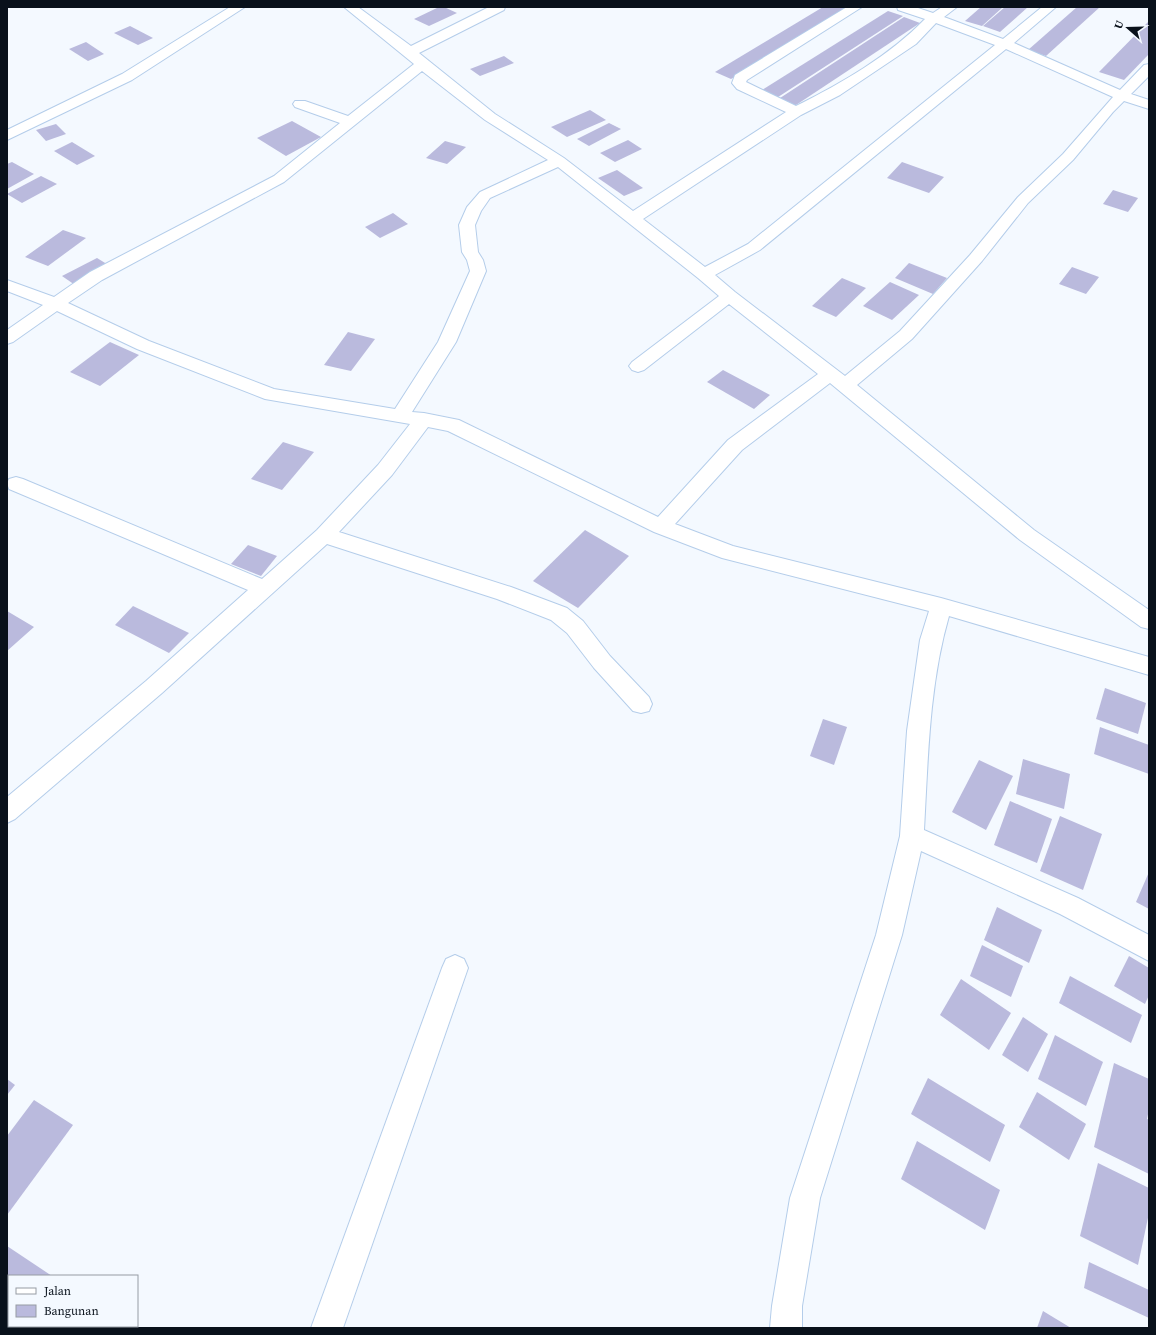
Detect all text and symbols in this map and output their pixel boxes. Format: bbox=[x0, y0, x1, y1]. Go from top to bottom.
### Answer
north arrow bbox=[1108, 8, 1148, 48]
text: U bbox=[1111, 18, 1127, 31]
legend bbox=[8, 1275, 138, 1327]
text: Jalan bbox=[43, 1283, 71, 1299]
text: Bangunan bbox=[44, 1303, 99, 1319]

